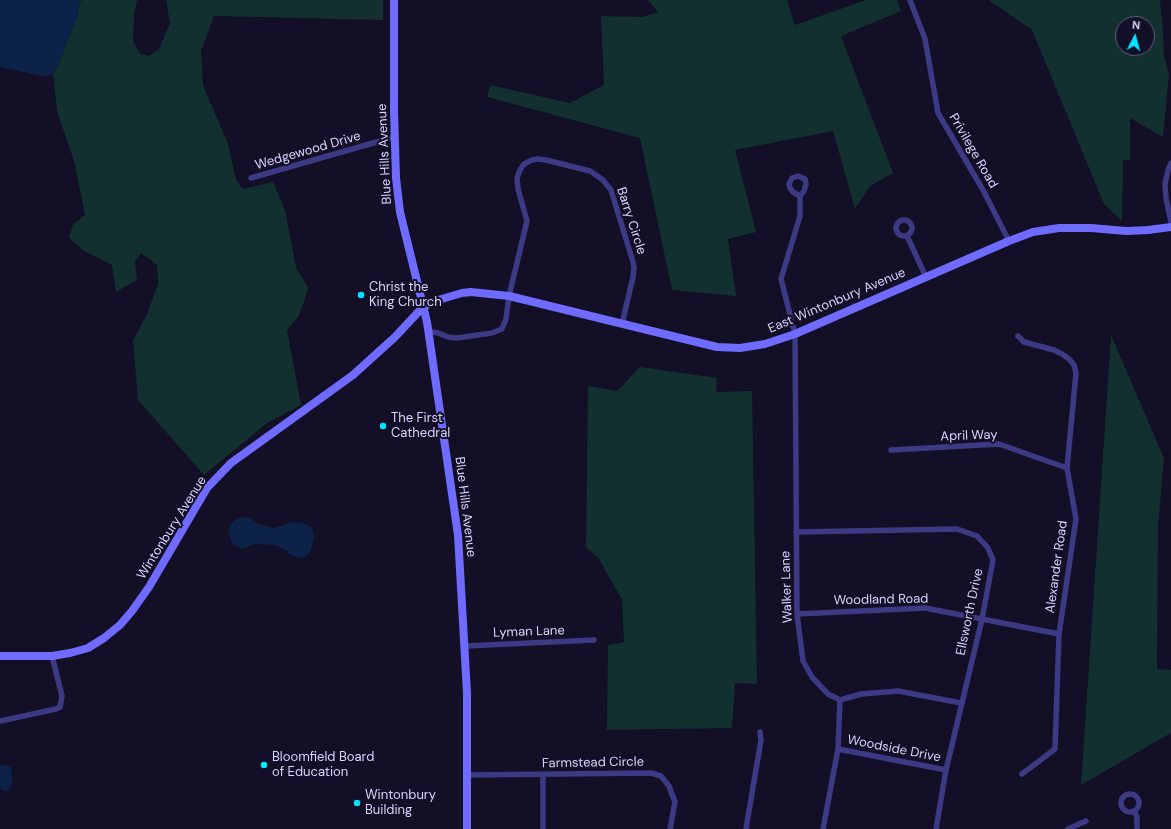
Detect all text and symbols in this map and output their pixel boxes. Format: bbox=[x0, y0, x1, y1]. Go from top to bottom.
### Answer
north arrow bbox=[1115, 16, 1155, 56]
text: N bbox=[1131, 18, 1141, 32]
street label: Blue Hills Avenue bbox=[375, 103, 395, 205]
street label: Privilege Road bbox=[945, 111, 1001, 191]
street label: Wedgewood Drive bbox=[253, 128, 363, 174]
street label: Barry Circle bbox=[613, 185, 649, 257]
street label: East Wintonbury Avenue bbox=[766, 265, 908, 337]
place label: Christ the King Church bbox=[369, 280, 442, 311]
marker: Christ the King Church bbox=[356, 290, 366, 300]
place label: The First Cathedral bbox=[391, 411, 450, 442]
marker: The First Cathedral bbox=[378, 421, 388, 431]
street label: April Way bbox=[940, 427, 998, 445]
street label: Blue Hills Avenue bbox=[451, 456, 479, 558]
street label: Wintonbury Avenue bbox=[134, 474, 210, 582]
street label: Alexander Road bbox=[1043, 520, 1071, 614]
street label: Walker Lane bbox=[778, 551, 796, 623]
street label: Ellsworth Drive bbox=[953, 567, 987, 657]
street label: Woodland Road bbox=[833, 591, 929, 609]
street label: Lyman Lane bbox=[493, 623, 565, 641]
street label: Woodside Drive bbox=[846, 732, 942, 766]
place label: Bloomfield Board of Education bbox=[272, 750, 374, 781]
street label: Farmstead Circle bbox=[542, 754, 644, 772]
marker: Bloomfield Board of Education bbox=[259, 760, 269, 770]
place label: Wintonbury Building bbox=[365, 788, 436, 819]
marker: Wintonbury Building bbox=[352, 798, 362, 808]

